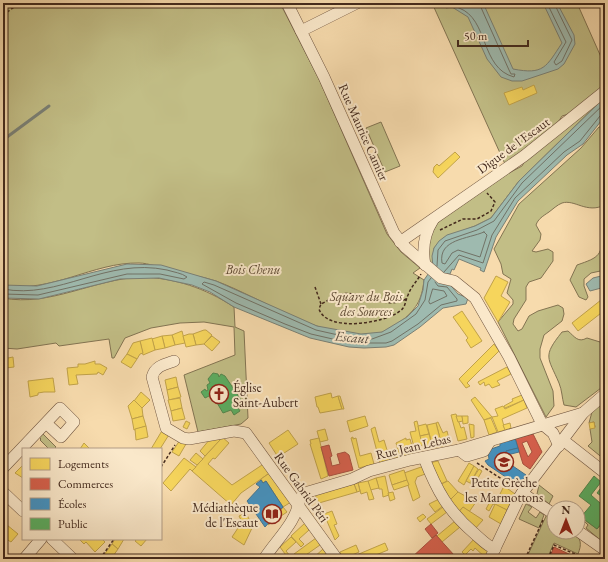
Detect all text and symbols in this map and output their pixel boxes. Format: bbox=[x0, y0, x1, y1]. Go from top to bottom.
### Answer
scale bar bbox=[458, 22, 528, 48]
text: 50 m bbox=[464, 28, 488, 44]
street label: Rue Maurice Camier bbox=[334, 81, 393, 184]
street label: Digue de l'Escaut bbox=[474, 113, 553, 178]
park label: Bois Chenu bbox=[225, 261, 280, 278]
park label: Square du Bois des Sources bbox=[329, 288, 403, 320]
water label: Escaut bbox=[333, 326, 371, 348]
place label: Église Saint-Aubert bbox=[233, 379, 298, 411]
church icon: Église Saint-Aubert bbox=[208, 383, 230, 405]
street label: Rue Jean Lebas bbox=[374, 430, 452, 463]
legend bbox=[22, 448, 162, 540]
street label: Rue Gabriel Péri bbox=[270, 449, 333, 526]
school or university icon: Petite Crèche les Marmottons bbox=[493, 451, 515, 473]
text: Logements bbox=[58, 456, 109, 472]
place label: Petite Crèche les Marmottons bbox=[465, 474, 543, 506]
text: Commerces bbox=[58, 476, 113, 492]
text: Écoles bbox=[58, 496, 86, 512]
place label: Médiathèque de l'Escaut bbox=[192, 499, 258, 531]
north arrow bbox=[546, 500, 586, 540]
library icon: Médiathèque de l'Escaut bbox=[261, 503, 283, 525]
text: N bbox=[562, 503, 571, 517]
text: Public bbox=[58, 516, 88, 532]

